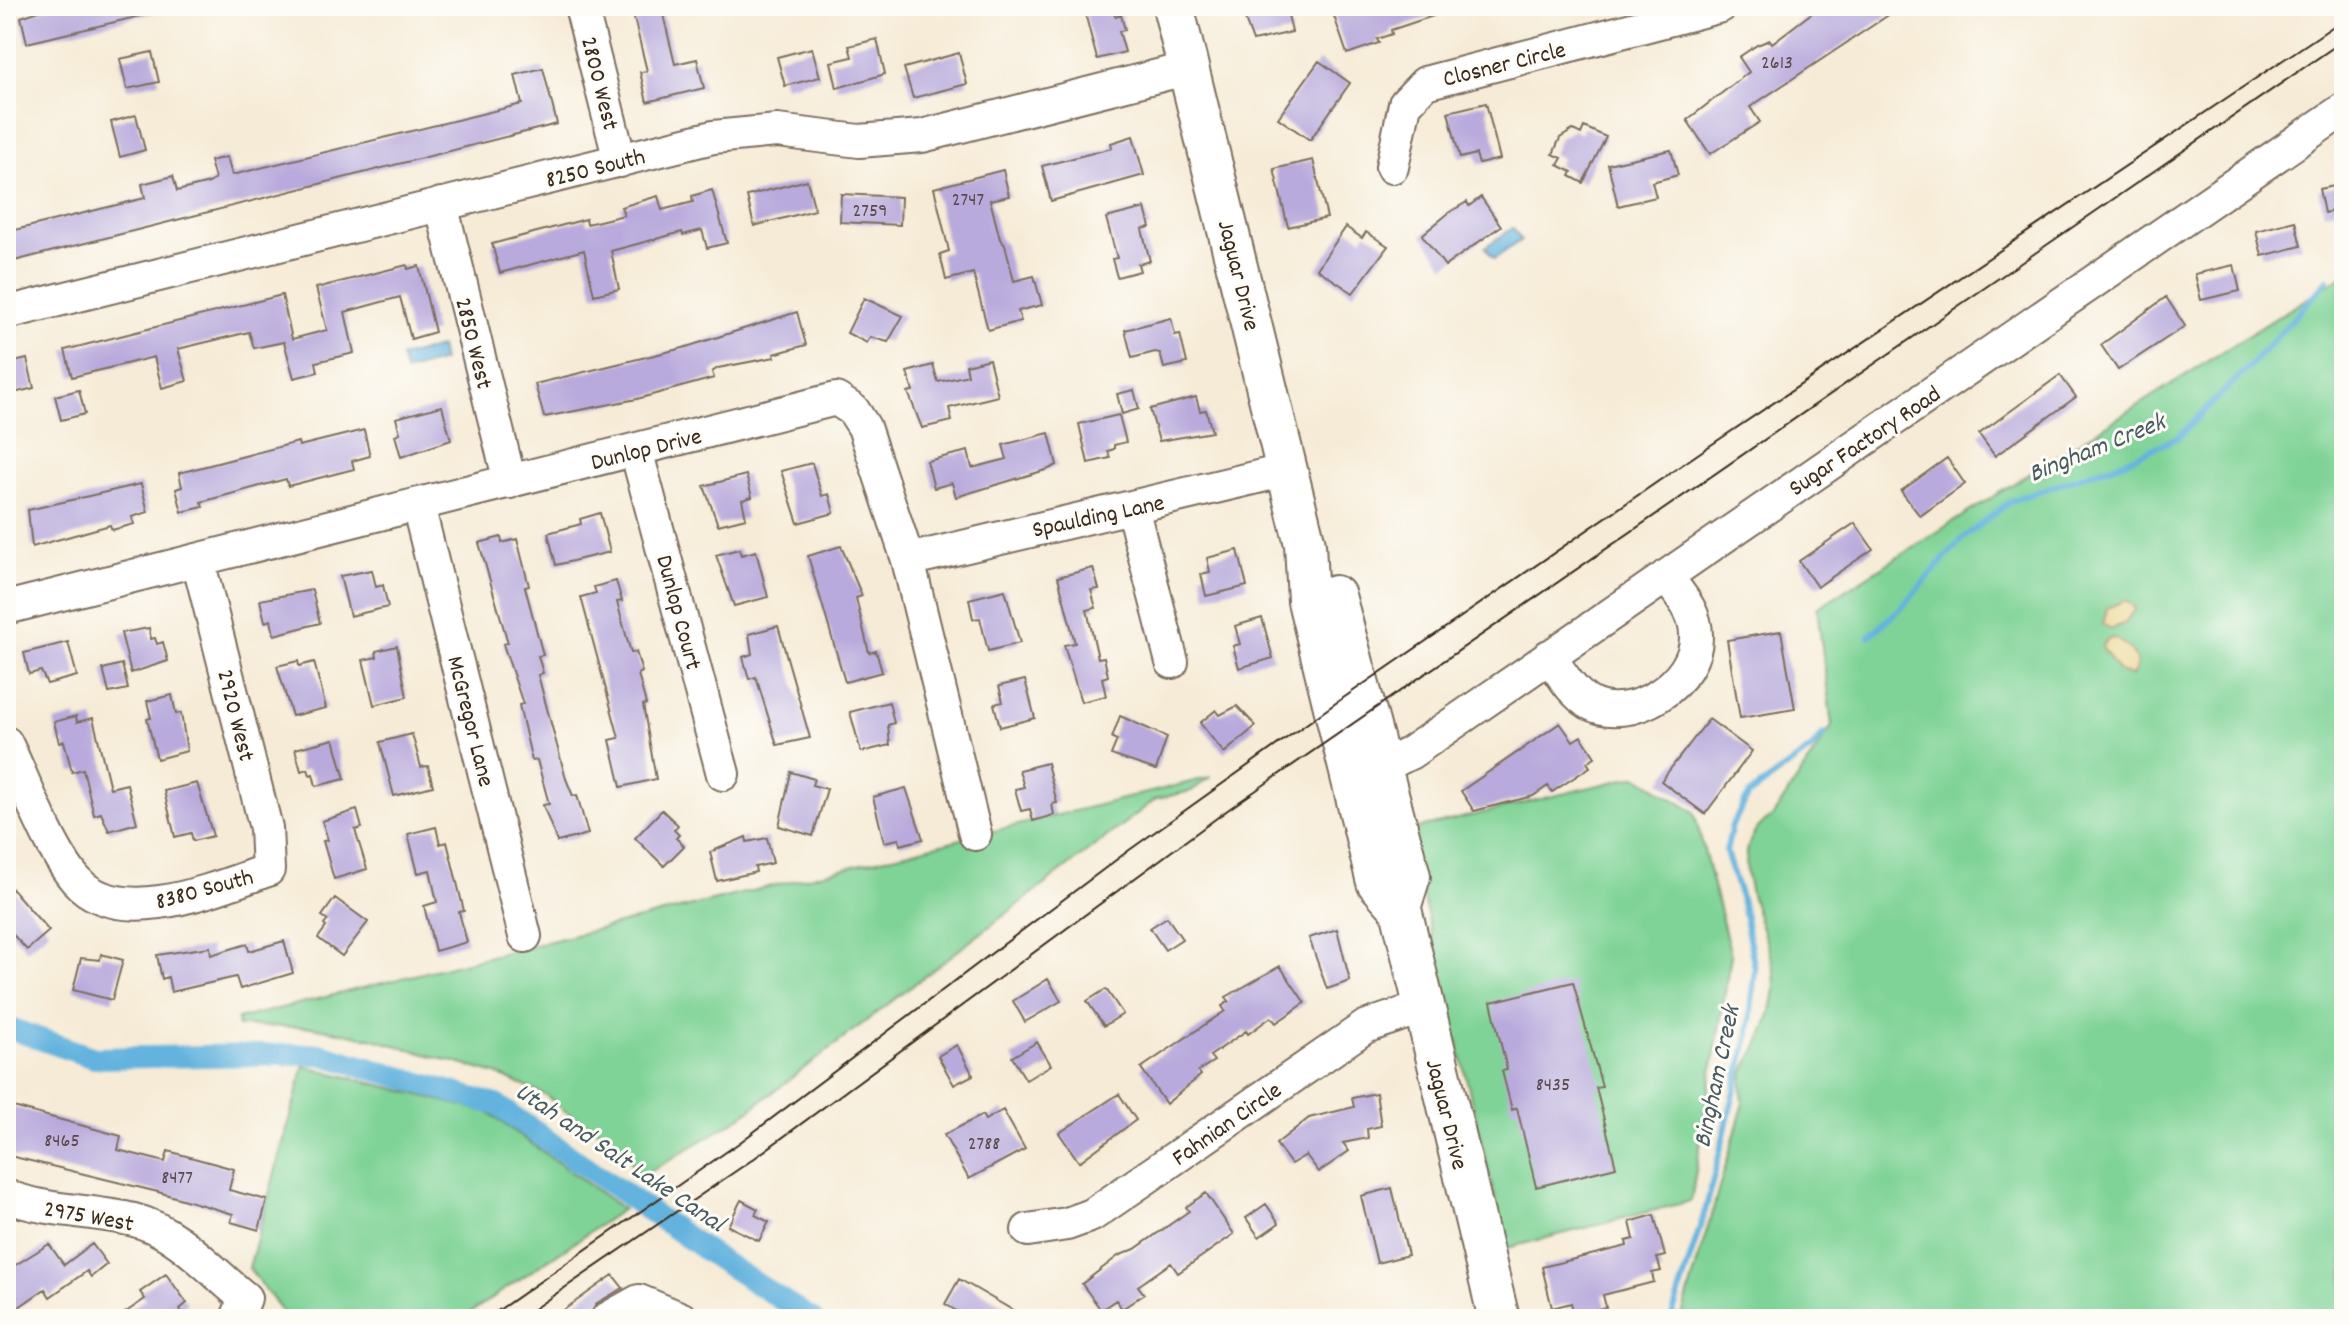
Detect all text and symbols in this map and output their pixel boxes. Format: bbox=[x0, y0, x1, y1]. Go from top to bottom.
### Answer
street label: 2800 West bbox=[570, 33, 626, 134]
street label: Closner Circle bbox=[1440, 34, 1570, 98]
house number: 2613 bbox=[1761, 50, 1793, 78]
street label: 8250 South bbox=[542, 141, 649, 199]
house number: 2747 bbox=[952, 187, 984, 215]
house number: 2759 bbox=[853, 198, 887, 226]
street label: Jaguar Drive bbox=[1207, 217, 1267, 335]
street label: 2850 West bbox=[444, 294, 500, 393]
street label: Sugar Factory Road bbox=[1783, 379, 1949, 506]
water label: Bingham Creek bbox=[2023, 404, 2173, 493]
street label: Dunlop Drive bbox=[588, 421, 706, 481]
street label: Spaulding Lane bbox=[1029, 487, 1168, 549]
street label: Dunlop Court bbox=[645, 552, 709, 674]
street label: McGregor Lane bbox=[436, 653, 502, 791]
street label: 2920 West bbox=[206, 666, 262, 766]
street label: 8380 South bbox=[152, 862, 257, 920]
water label: Bingham Creek bbox=[1685, 1000, 1752, 1151]
street label: Jaguar Drive bbox=[1415, 1056, 1475, 1174]
house number: 8435 bbox=[1536, 1072, 1570, 1100]
water label: Utah and Salt Lake Canal bbox=[507, 1075, 733, 1244]
street label: Fahnian Circle bbox=[1166, 1075, 1290, 1176]
house number: 8465 bbox=[44, 1128, 80, 1156]
house number: 2788 bbox=[968, 1131, 1000, 1159]
house number: 8477 bbox=[161, 1165, 193, 1193]
street label: 2975 West bbox=[41, 1193, 136, 1243]

